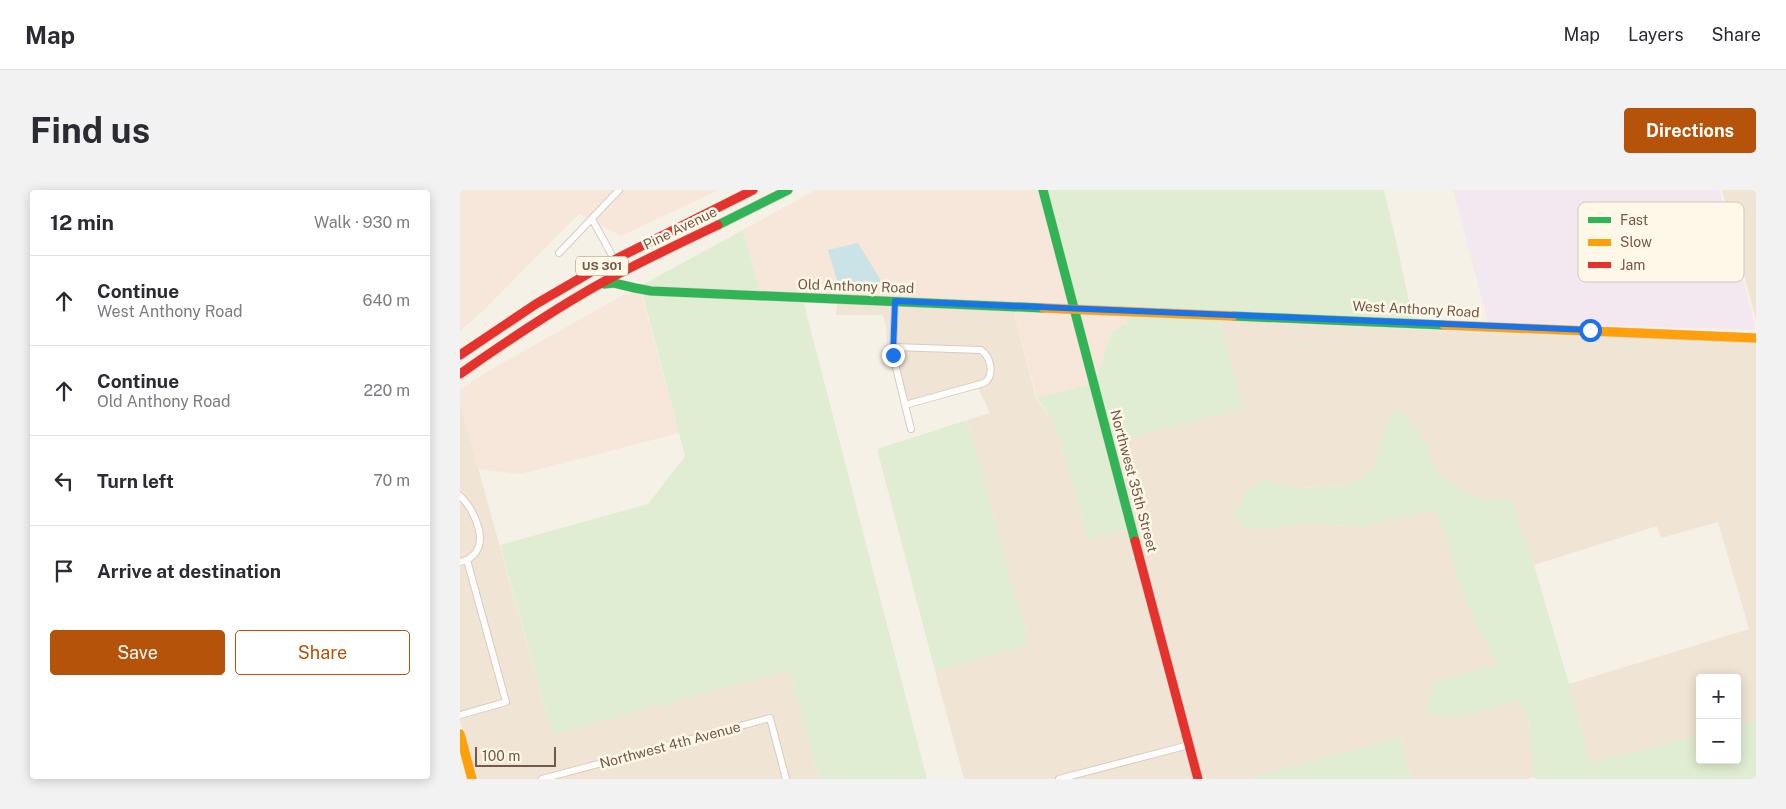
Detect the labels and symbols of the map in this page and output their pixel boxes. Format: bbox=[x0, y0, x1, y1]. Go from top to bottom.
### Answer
legend bbox=[1578, 202, 1744, 282]
street label: Pine Avenue bbox=[641, 203, 719, 253]
text: Fast bbox=[1620, 212, 1648, 228]
text: Slow bbox=[1620, 234, 1652, 250]
road number: US 301 bbox=[576, 256, 628, 275]
text: Jam bbox=[1620, 257, 1645, 273]
street label: Old Anthony Road bbox=[797, 276, 915, 296]
street label: West Anthony Road bbox=[1352, 298, 1480, 320]
route start bbox=[1579, 319, 1602, 342]
route end bbox=[882, 344, 905, 367]
street label: Northwest 35th Street bbox=[1107, 408, 1161, 554]
street label: Northwest 4th Avenue bbox=[598, 718, 742, 772]
scale bar bbox=[475, 744, 556, 767]

